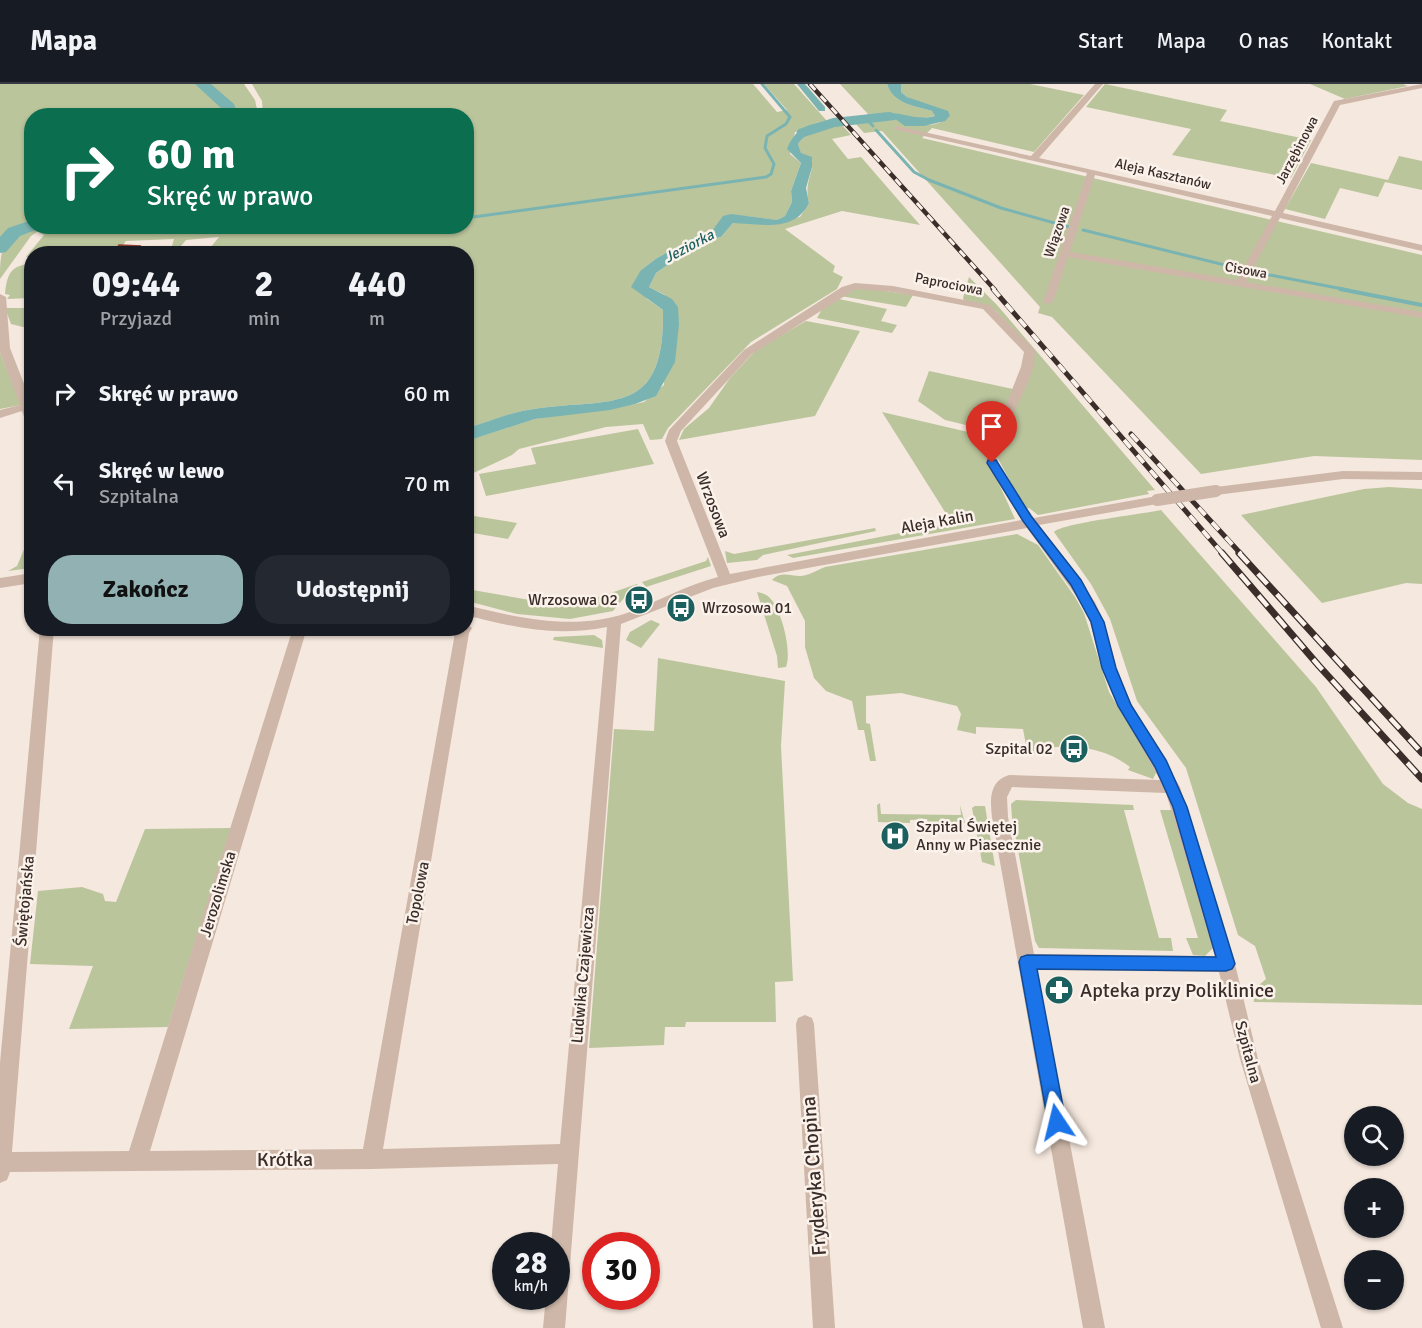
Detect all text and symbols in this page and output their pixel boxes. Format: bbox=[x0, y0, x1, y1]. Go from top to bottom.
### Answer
text: Mapa bbox=[30, 24, 97, 58]
text: Start bbox=[1078, 28, 1123, 54]
text: Mapa bbox=[1156, 28, 1206, 54]
text: O nas bbox=[1239, 28, 1289, 54]
text: Kontakt bbox=[1322, 28, 1392, 54]
street label: Jarzębinowa bbox=[1272, 113, 1322, 187]
text: 60 m bbox=[147, 129, 236, 180]
icon: right bbox=[48, 132, 126, 210]
street label: Aleja Kasztanów bbox=[1113, 155, 1213, 193]
text: Skręć w prawo bbox=[147, 180, 313, 213]
street label: Wiązowa bbox=[1040, 204, 1074, 260]
water label: Jeziorka bbox=[661, 225, 717, 266]
street label: Cisowa bbox=[1224, 258, 1268, 282]
text: 09:44 bbox=[92, 262, 180, 307]
text: 2 bbox=[254, 262, 274, 307]
text: 440 bbox=[348, 262, 406, 307]
street label: Paprociowa bbox=[913, 269, 985, 299]
text: Przyjazd bbox=[100, 306, 172, 331]
text: min bbox=[248, 306, 280, 331]
text: m bbox=[369, 306, 385, 331]
icon: right bbox=[48, 377, 81, 410]
text: Skręć w prawo bbox=[99, 380, 238, 407]
text: 60 m bbox=[404, 380, 450, 407]
pin bbox=[966, 401, 1017, 463]
icon: arrive bbox=[975, 410, 1008, 443]
text: Skręć w lewo bbox=[99, 457, 224, 484]
icon: left bbox=[48, 467, 81, 500]
street label: Wrzosowa bbox=[691, 469, 735, 541]
text: 70 m bbox=[404, 470, 450, 497]
text: Szpitalna bbox=[99, 484, 179, 509]
street label: Aleja Kalin bbox=[899, 506, 975, 538]
button: Zakończ bbox=[48, 555, 243, 624]
button: Udostępnij bbox=[255, 555, 450, 624]
bus stop icon: Wrzosowa 02 bbox=[623, 584, 655, 616]
place label: Wrzosowa 02 bbox=[528, 590, 618, 610]
bus stop icon: Wrzosowa 01 bbox=[665, 592, 697, 624]
place label: Wrzosowa 01 bbox=[702, 598, 792, 618]
bus stop icon: Szpital 02 bbox=[1058, 733, 1090, 765]
place label: Szpital 02 bbox=[985, 739, 1053, 759]
place label: Szpital Świętej Anny w Piasecznie bbox=[916, 817, 1041, 855]
hospital icon: Szpital Świętej Anny w Piasecznie bbox=[879, 820, 911, 852]
street label: Jerozolimska bbox=[195, 849, 241, 939]
street label: Świętojańska bbox=[11, 855, 39, 947]
street label: Topolowa bbox=[402, 860, 434, 926]
street label: Ludwika Czajewicza bbox=[567, 906, 599, 1044]
pharmacy icon: Apteka przy Poliklinice bbox=[1043, 974, 1075, 1006]
place label: Apteka przy Poliklinice bbox=[1080, 978, 1274, 1003]
street label: Szpitalna bbox=[1230, 1019, 1266, 1085]
position arrow bbox=[1025, 1090, 1089, 1154]
street label: Fryderyka Chopina bbox=[796, 1095, 832, 1257]
map controls bbox=[1344, 1106, 1404, 1310]
button: search bbox=[1344, 1106, 1404, 1166]
street label: Krótka bbox=[257, 1147, 313, 1172]
button: + bbox=[1344, 1178, 1404, 1238]
speed limit sign: 30 bbox=[582, 1232, 660, 1310]
text: 28 bbox=[515, 1245, 547, 1282]
button: − bbox=[1344, 1250, 1404, 1310]
text: km/h bbox=[514, 1277, 548, 1295]

